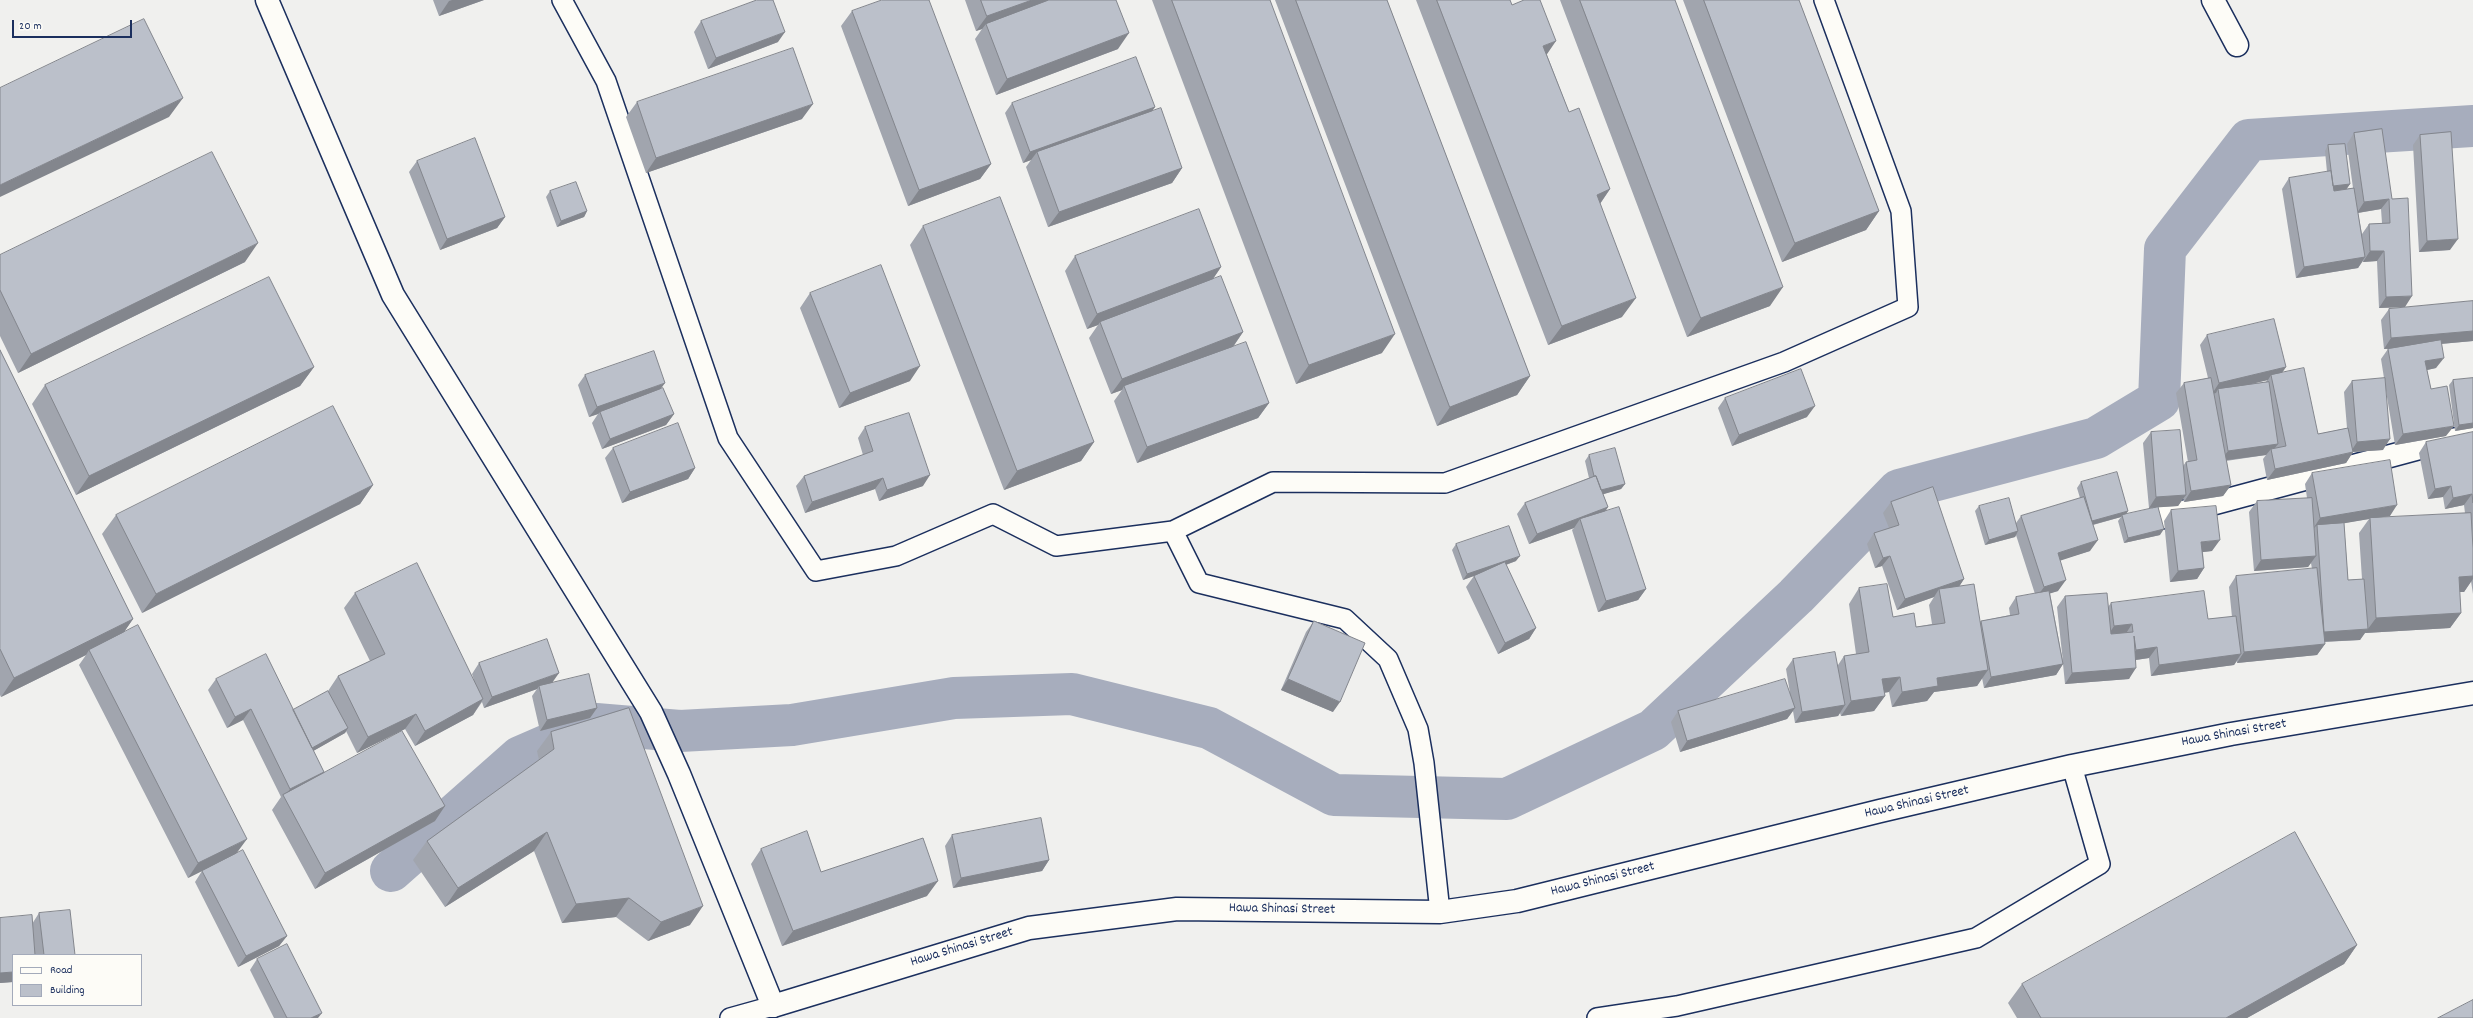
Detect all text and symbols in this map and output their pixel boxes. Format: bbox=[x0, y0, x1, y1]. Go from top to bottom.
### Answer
scale bar bbox=[14, 12, 134, 38]
text: 20 m bbox=[19, 18, 42, 35]
street label: Hawa Shinasi Street bbox=[2180, 716, 2288, 752]
street label: Hawa Shinasi Street bbox=[1863, 783, 1971, 823]
street label: Hawa Shinasi Street bbox=[1549, 859, 1657, 901]
street label: Hawa Shinasi Street bbox=[1229, 901, 1335, 919]
street label: Hawa Shinasi Street bbox=[909, 924, 1015, 972]
legend bbox=[12, 954, 142, 1006]
text: Road bbox=[50, 962, 72, 979]
text: Building bbox=[50, 982, 85, 999]

